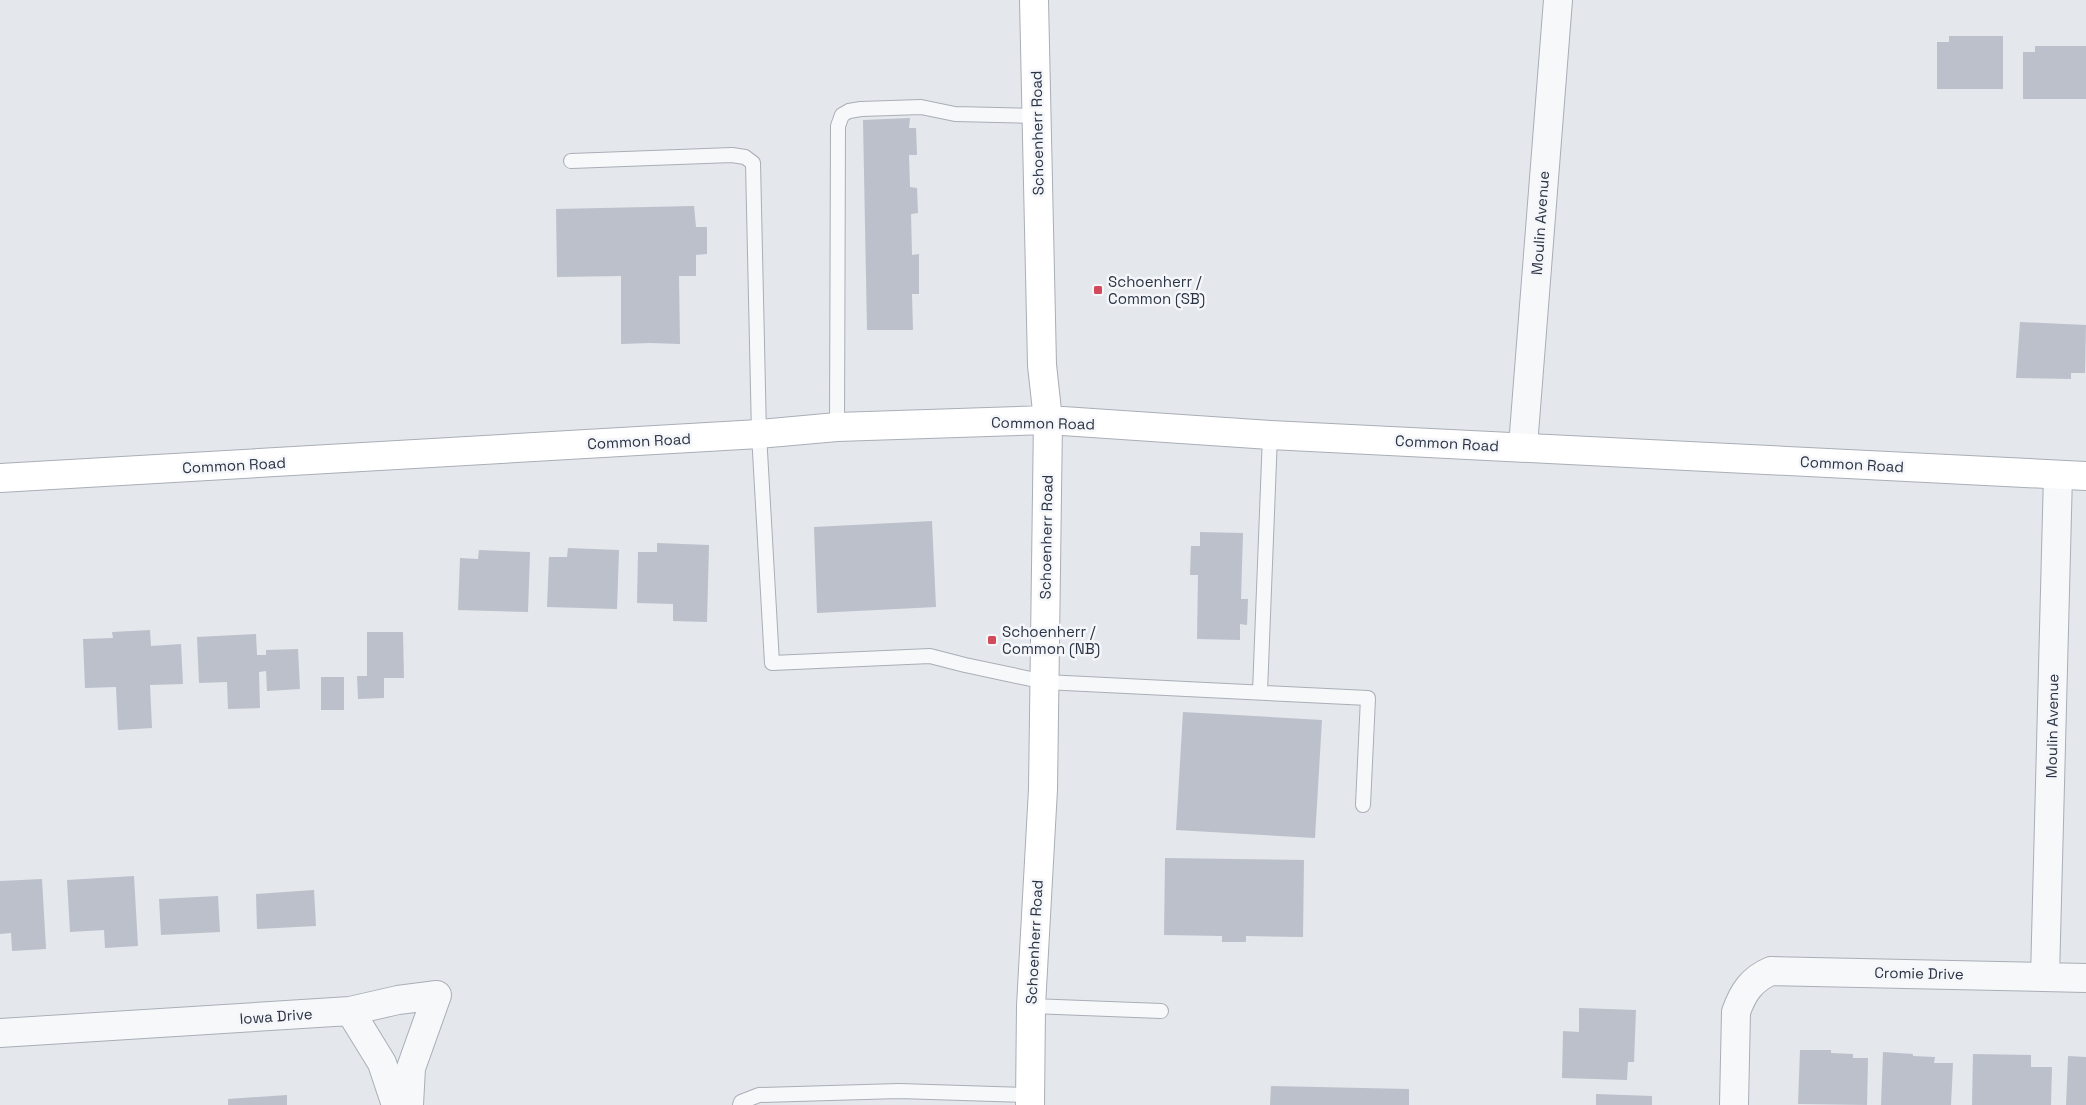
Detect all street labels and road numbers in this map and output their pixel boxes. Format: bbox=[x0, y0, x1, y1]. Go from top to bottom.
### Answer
street label: Schoenherr Road bbox=[1026, 70, 1048, 196]
street label: Moulin Avenue bbox=[1527, 170, 1553, 276]
street label: Common Road bbox=[991, 413, 1095, 433]
street label: Common Road bbox=[587, 429, 691, 453]
street label: Common Road bbox=[1395, 431, 1499, 455]
street label: Common Road bbox=[1800, 452, 1904, 476]
street label: Common Road bbox=[182, 453, 286, 477]
street label: Schoenherr Road bbox=[1035, 474, 1057, 600]
street label: Moulin Avenue bbox=[2042, 673, 2062, 778]
street label: Schoenherr Road bbox=[1021, 879, 1047, 1005]
street label: Cromie Drive bbox=[1874, 963, 1964, 983]
street label: Iowa Drive bbox=[239, 1004, 313, 1028]

